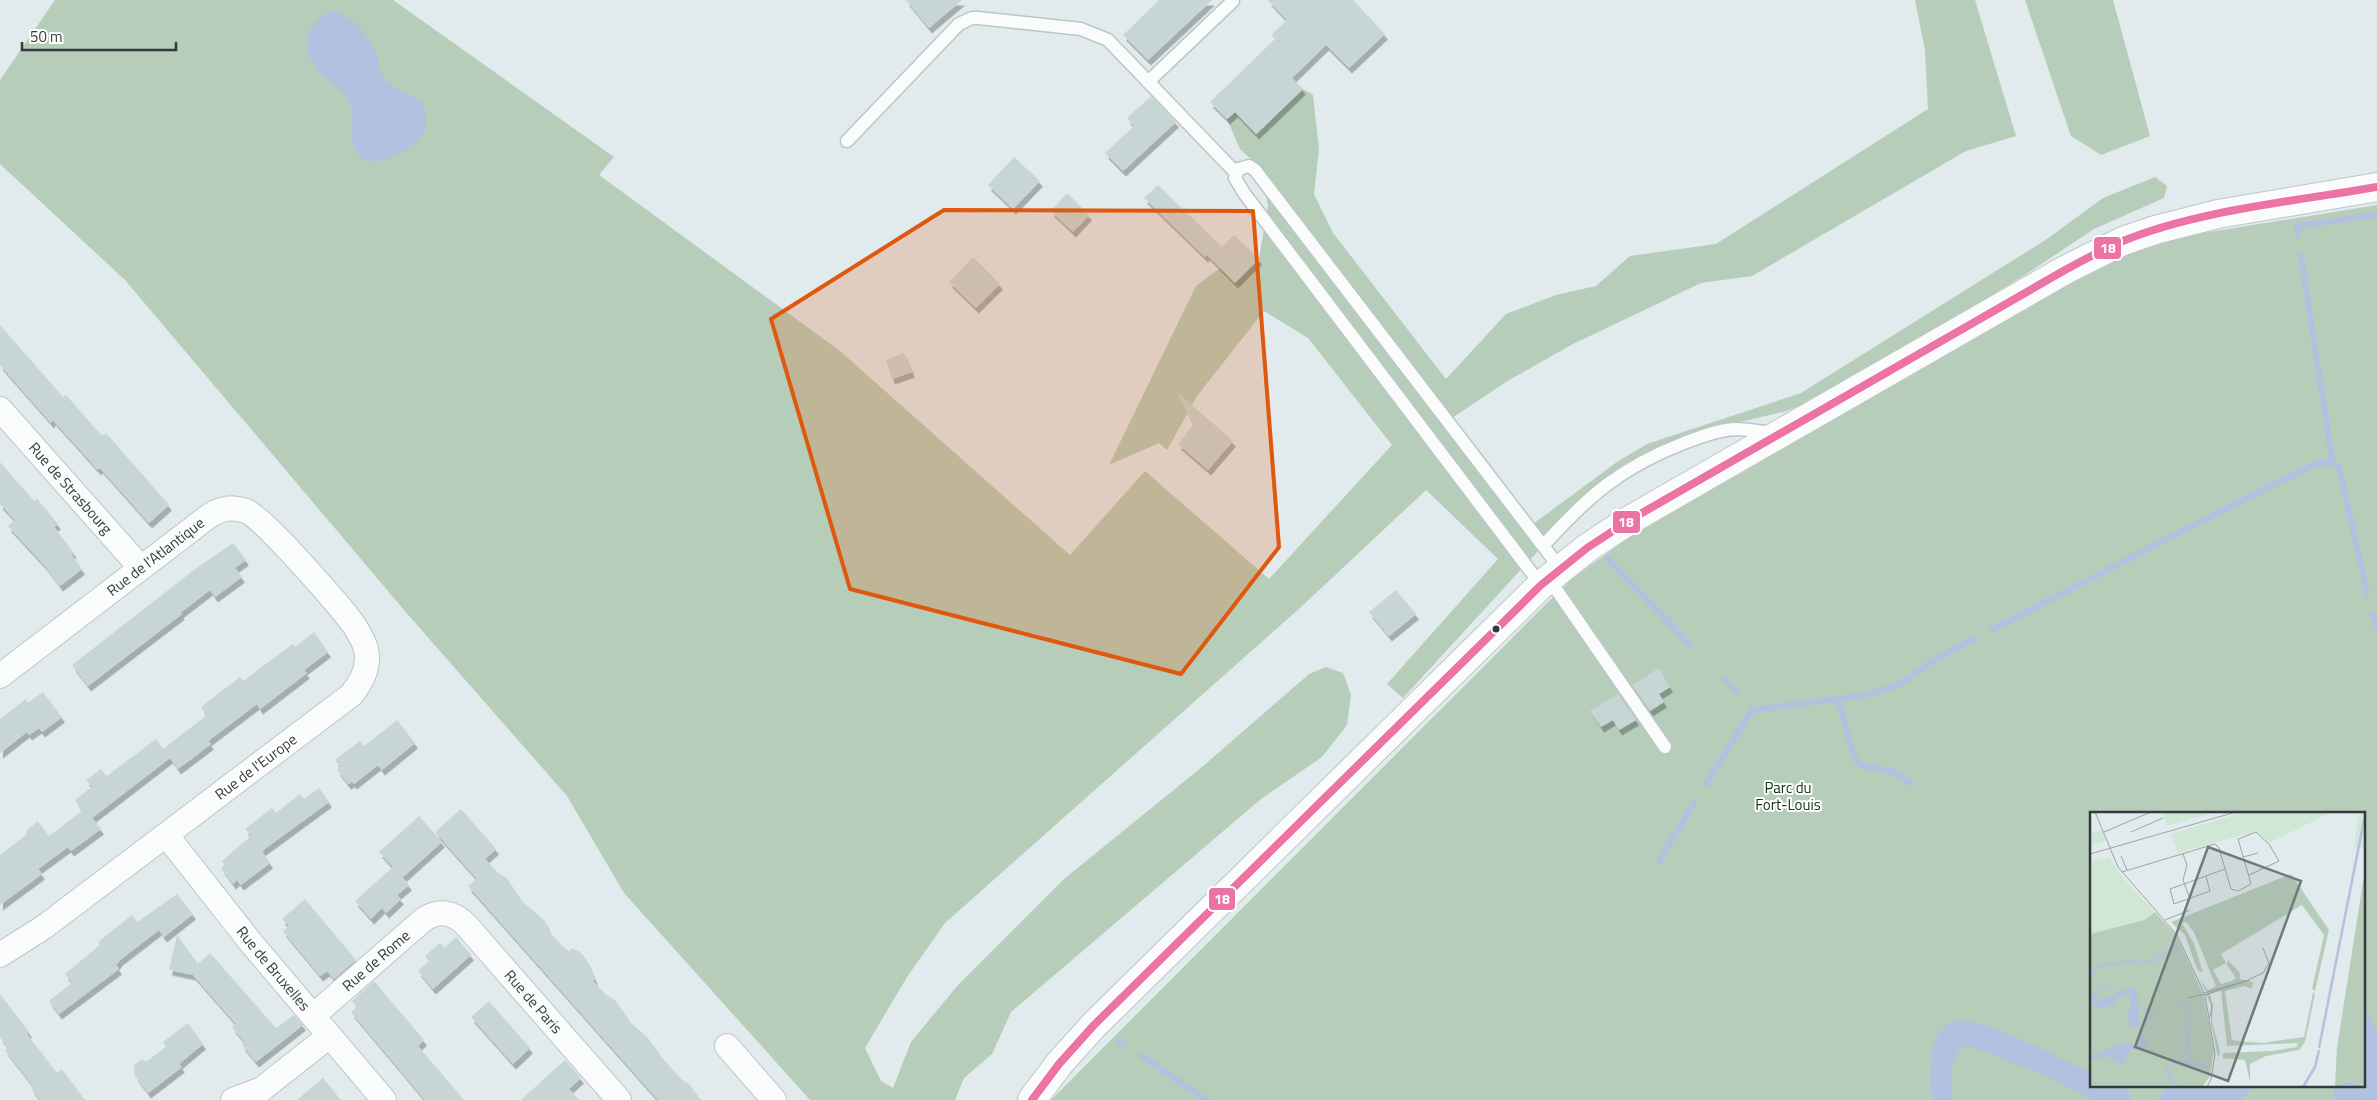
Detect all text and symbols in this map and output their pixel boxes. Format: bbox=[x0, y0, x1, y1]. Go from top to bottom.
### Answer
scale bar bbox=[22, 20, 176, 52]
text: 50 m bbox=[30, 25, 63, 48]
line badge: 18 bbox=[2093, 236, 2122, 260]
text: 18 bbox=[2100, 237, 2116, 258]
street label: Rue de Strasbourg bbox=[23, 437, 118, 539]
line badge: 18 bbox=[1612, 510, 1641, 534]
text: 18 bbox=[1618, 511, 1634, 532]
street label: Rue de l'Atlantique bbox=[102, 512, 209, 601]
unlabelled marker bbox=[1491, 624, 1501, 634]
street label: Rue de l'Europe bbox=[210, 728, 302, 805]
park label: Parc du Fort-Louis bbox=[1755, 776, 1821, 816]
inset map bbox=[2090, 812, 2364, 1088]
line badge: 18 bbox=[1208, 887, 1236, 911]
text: 18 bbox=[1214, 888, 1230, 909]
street label: Rue de Bruxelles bbox=[231, 921, 316, 1016]
street label: Rue de Rome bbox=[337, 924, 415, 997]
street label: Rue de Paris bbox=[499, 964, 568, 1039]

